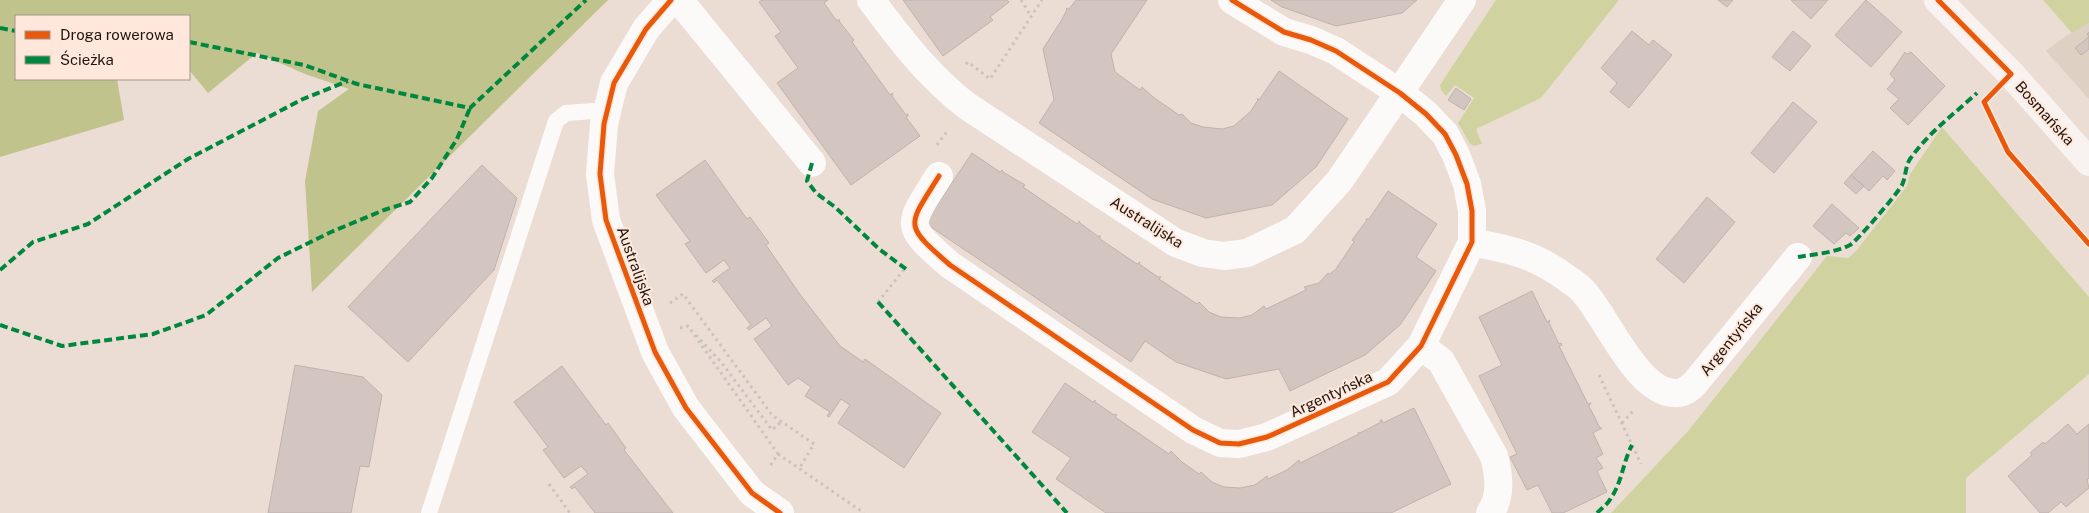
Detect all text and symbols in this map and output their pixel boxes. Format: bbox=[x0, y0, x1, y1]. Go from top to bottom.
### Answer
legend bbox=[15, 15, 190, 80]
text: Droga rowerowa bbox=[60, 26, 174, 43]
text: Ścieżka bbox=[60, 50, 114, 68]
street label: Bosmańska bbox=[2012, 78, 2078, 148]
street label: Australijska bbox=[1107, 193, 1187, 251]
street label: Australijska bbox=[614, 224, 658, 308]
street label: Argentyńska bbox=[1696, 299, 1766, 379]
street label: Argentyńska bbox=[1287, 368, 1375, 420]

